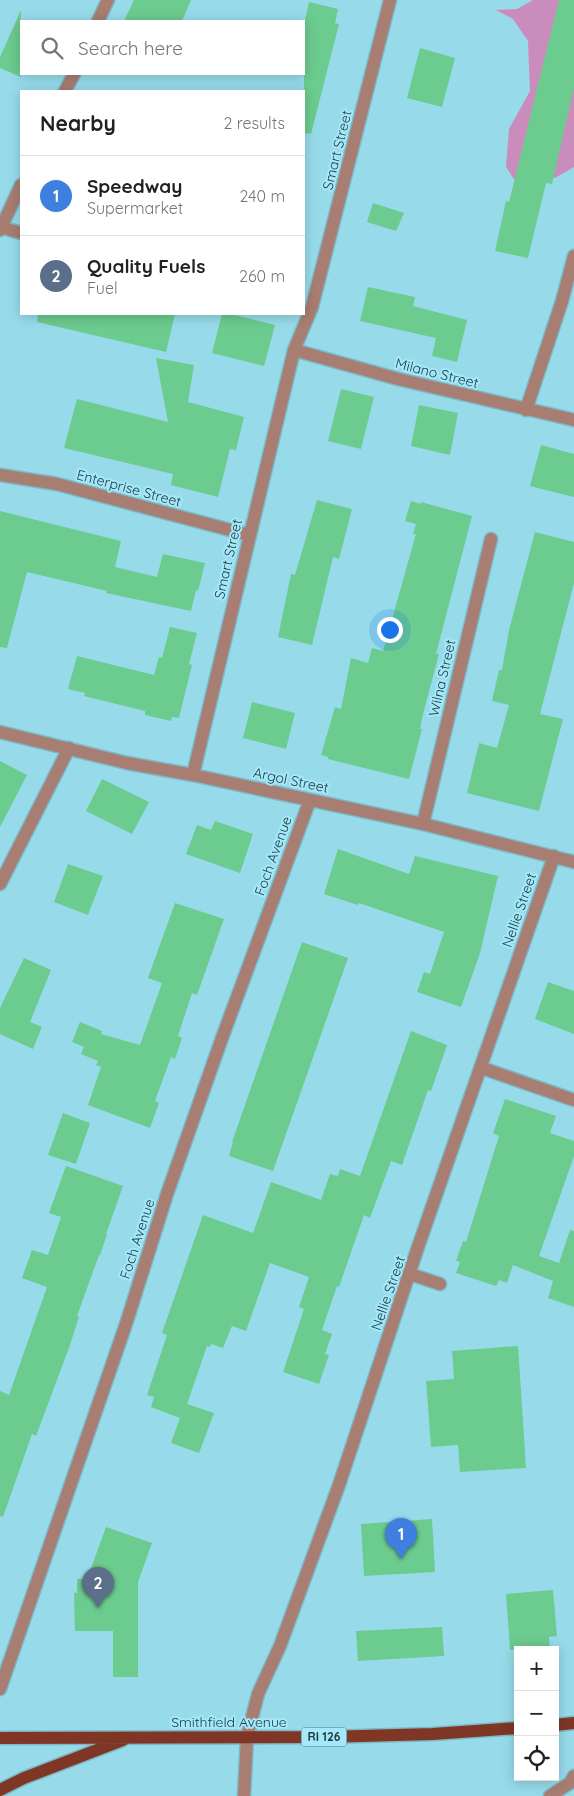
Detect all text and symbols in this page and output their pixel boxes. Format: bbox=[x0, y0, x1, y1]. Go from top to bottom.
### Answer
search box bbox=[20, 20, 305, 75]
icon: search bbox=[38, 34, 66, 62]
text: Search here bbox=[78, 36, 183, 60]
street label: Smart Street bbox=[318, 108, 356, 192]
text: Nearby bbox=[40, 110, 116, 136]
text: 2 results bbox=[223, 113, 285, 133]
text: Speedway bbox=[87, 174, 182, 198]
text: 1 bbox=[53, 186, 59, 206]
text: 240 m bbox=[239, 186, 285, 206]
text: Supermarket bbox=[87, 198, 183, 218]
text: Quality Fuels bbox=[87, 254, 205, 278]
text: 2 bbox=[51, 266, 61, 286]
text: 260 m bbox=[239, 266, 285, 286]
text: Fuel bbox=[87, 278, 118, 298]
street label: Milano Street bbox=[394, 354, 481, 392]
street label: Enterprise Street bbox=[75, 465, 183, 511]
street label: Smart Street bbox=[210, 517, 246, 601]
your location bbox=[377, 617, 403, 643]
street label: Wilna Street bbox=[424, 638, 460, 718]
street label: Argol Street bbox=[252, 763, 331, 797]
street label: Foch Avenue bbox=[250, 814, 296, 898]
street label: Nellie Street bbox=[498, 870, 540, 950]
street label: Foch Avenue bbox=[116, 1197, 158, 1281]
street label: Nellie Street bbox=[367, 1253, 409, 1333]
pin: 1 bbox=[385, 1518, 417, 1559]
pin: 2 bbox=[82, 1567, 114, 1608]
map controls bbox=[514, 1646, 559, 1781]
button: + bbox=[514, 1646, 559, 1691]
button: − bbox=[514, 1691, 559, 1736]
street label: Smithfield Avenue bbox=[171, 1713, 287, 1731]
road number: RI 126 bbox=[302, 1728, 346, 1746]
button: locate bbox=[514, 1736, 559, 1781]

